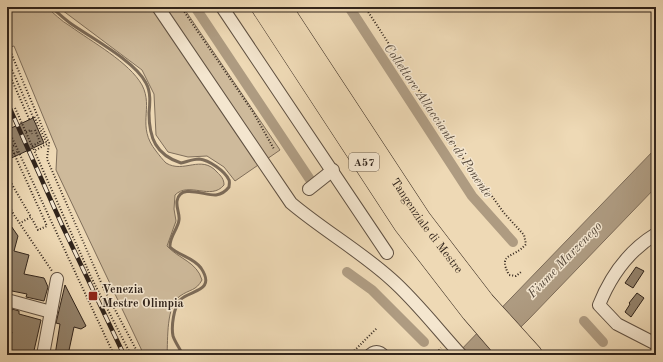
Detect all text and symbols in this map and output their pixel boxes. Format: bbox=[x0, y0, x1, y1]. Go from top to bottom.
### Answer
water label: Collettore Allacciante di Ponente bbox=[381, 42, 494, 200]
road number: A57 bbox=[349, 153, 379, 171]
street label: Tangenziale di Mestre bbox=[388, 176, 465, 276]
water label: Fiume Marzenego bbox=[525, 219, 605, 301]
place label: Venezia Mestre Olimpia bbox=[102, 284, 184, 310]
marker: Venezia Mestre Olimpia bbox=[87, 290, 99, 302]

